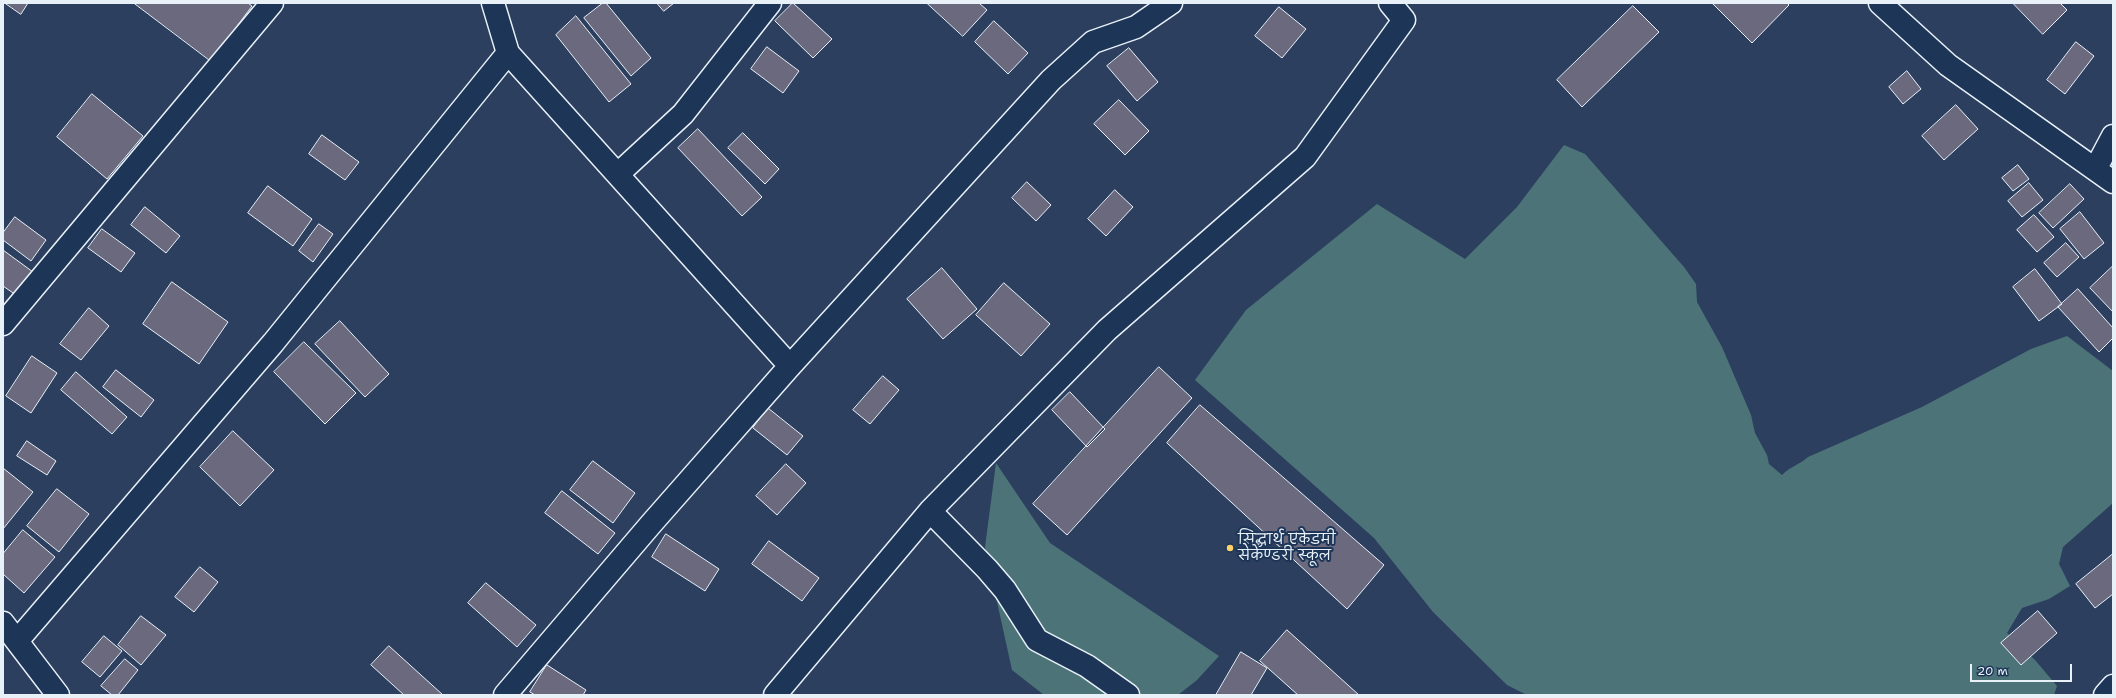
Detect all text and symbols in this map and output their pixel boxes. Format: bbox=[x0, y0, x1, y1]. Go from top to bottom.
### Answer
place label: सिद्धार्थ एकेडमी सेकेण्डरी स्कूल bbox=[1238, 532, 1336, 564]
marker: सिद्धार्थ एकेडमी सेकेण्डरी स्कूल bbox=[1225, 543, 1235, 553]
scale bar bbox=[1972, 656, 2074, 682]
text: 20 m bbox=[1977, 663, 2008, 679]

